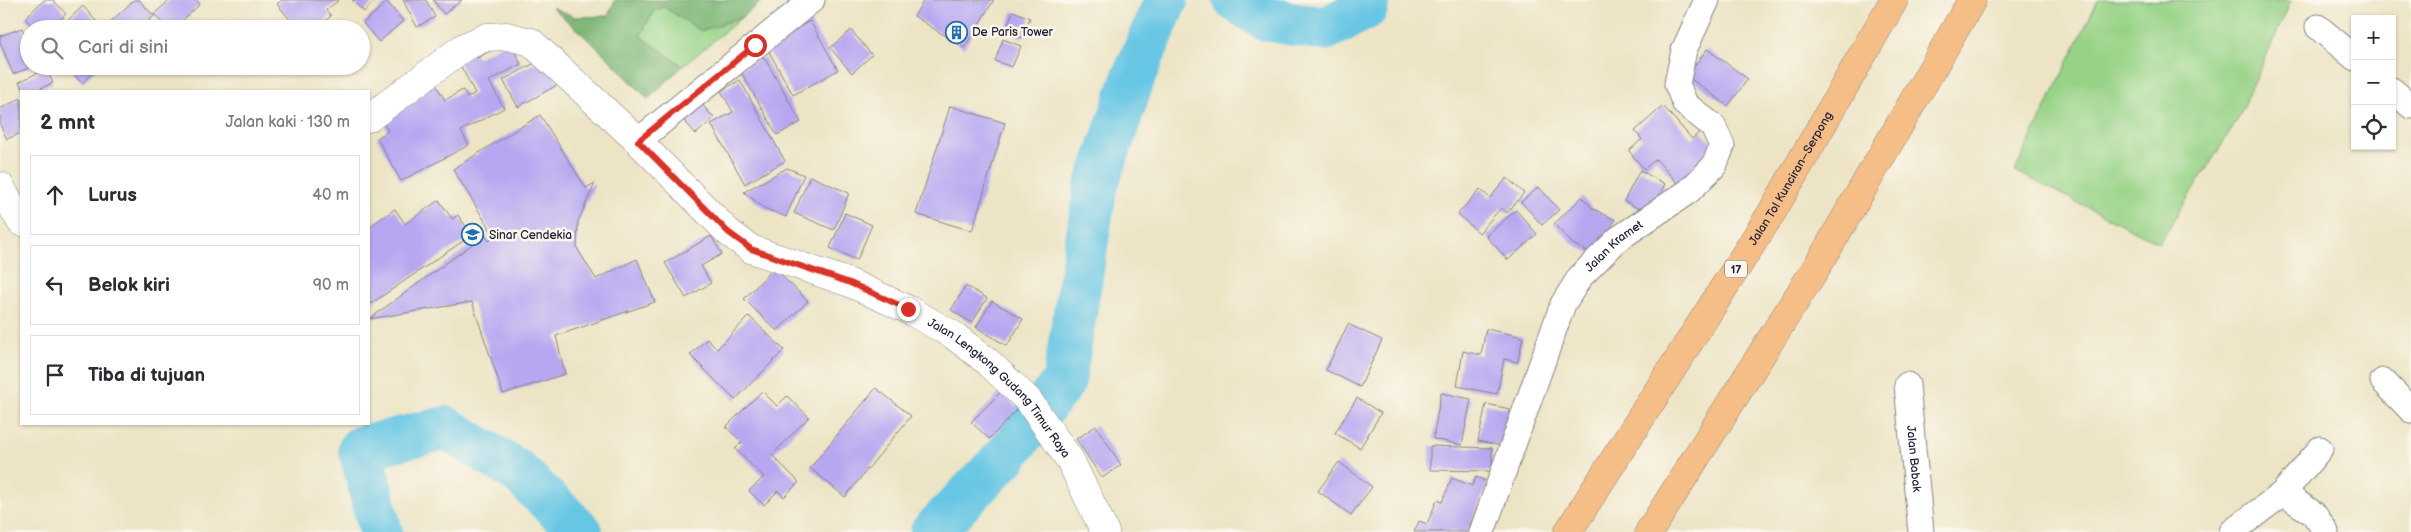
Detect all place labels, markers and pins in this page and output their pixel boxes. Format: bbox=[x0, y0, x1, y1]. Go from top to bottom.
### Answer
building icon: De Paris Tower bbox=[944, 20, 968, 44]
place label: De Paris Tower bbox=[972, 25, 1054, 40]
school or university icon: Sinar Cendekia bbox=[461, 223, 485, 247]
place label: Sinar Cendekia bbox=[489, 228, 572, 243]

